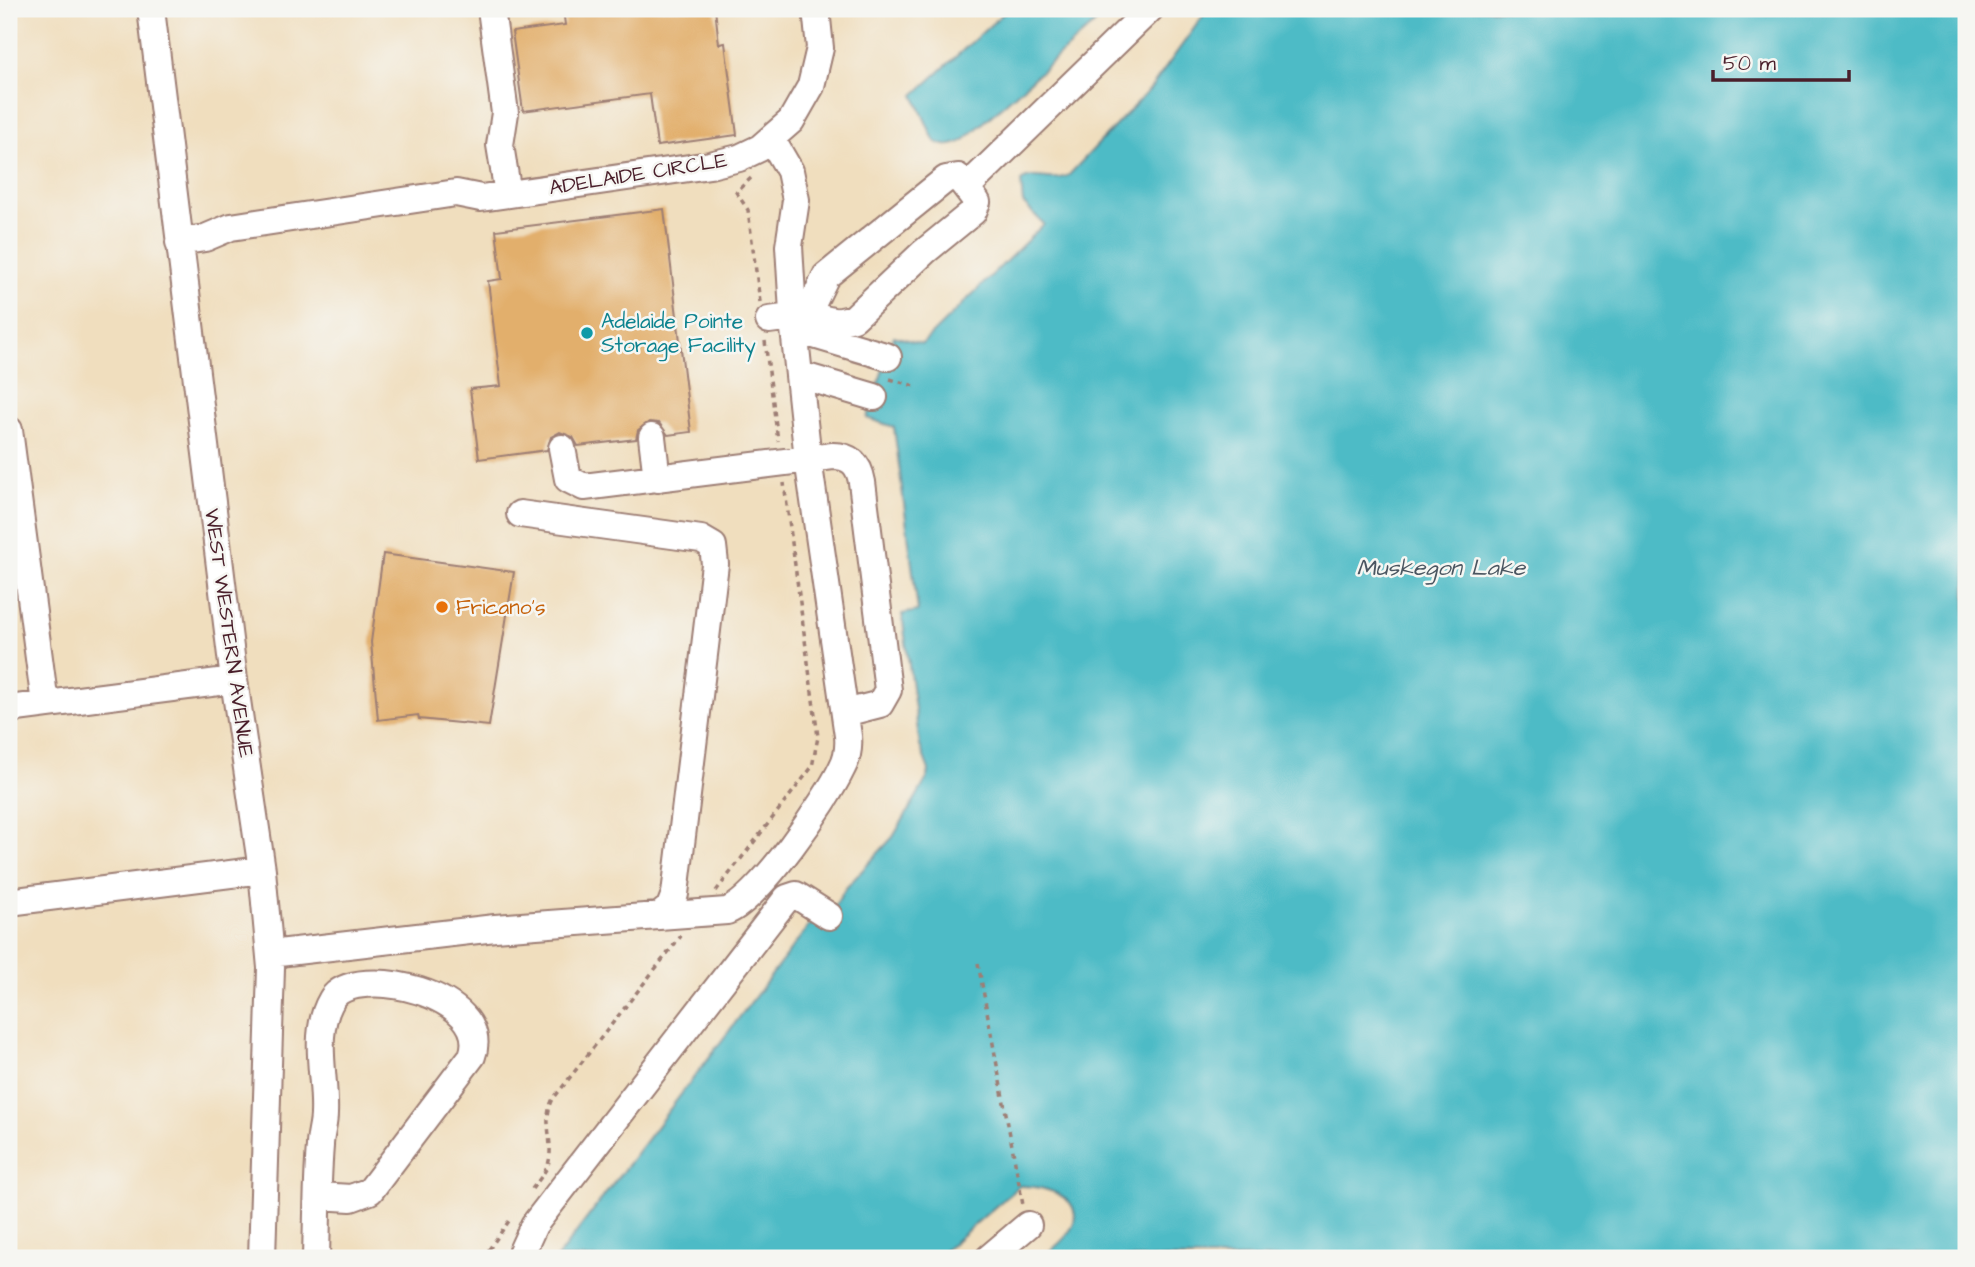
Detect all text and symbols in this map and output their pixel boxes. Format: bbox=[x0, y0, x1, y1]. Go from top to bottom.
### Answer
scale bar bbox=[1713, 38, 1849, 82]
text: 50 m bbox=[1723, 49, 1777, 78]
street label: ADELAIDE CIRCLE bbox=[547, 146, 730, 202]
place label: Adelaide Pointe Storage Facility bbox=[601, 307, 756, 362]
marker: Adelaide Pointe Storage Facility bbox=[579, 325, 595, 341]
street label: WEST WESTERN AVENUE bbox=[197, 507, 261, 760]
water label: Muskegon Lake bbox=[1357, 552, 1527, 585]
place label: Fricano's bbox=[456, 593, 546, 622]
marker: Fricano's bbox=[434, 599, 450, 615]

